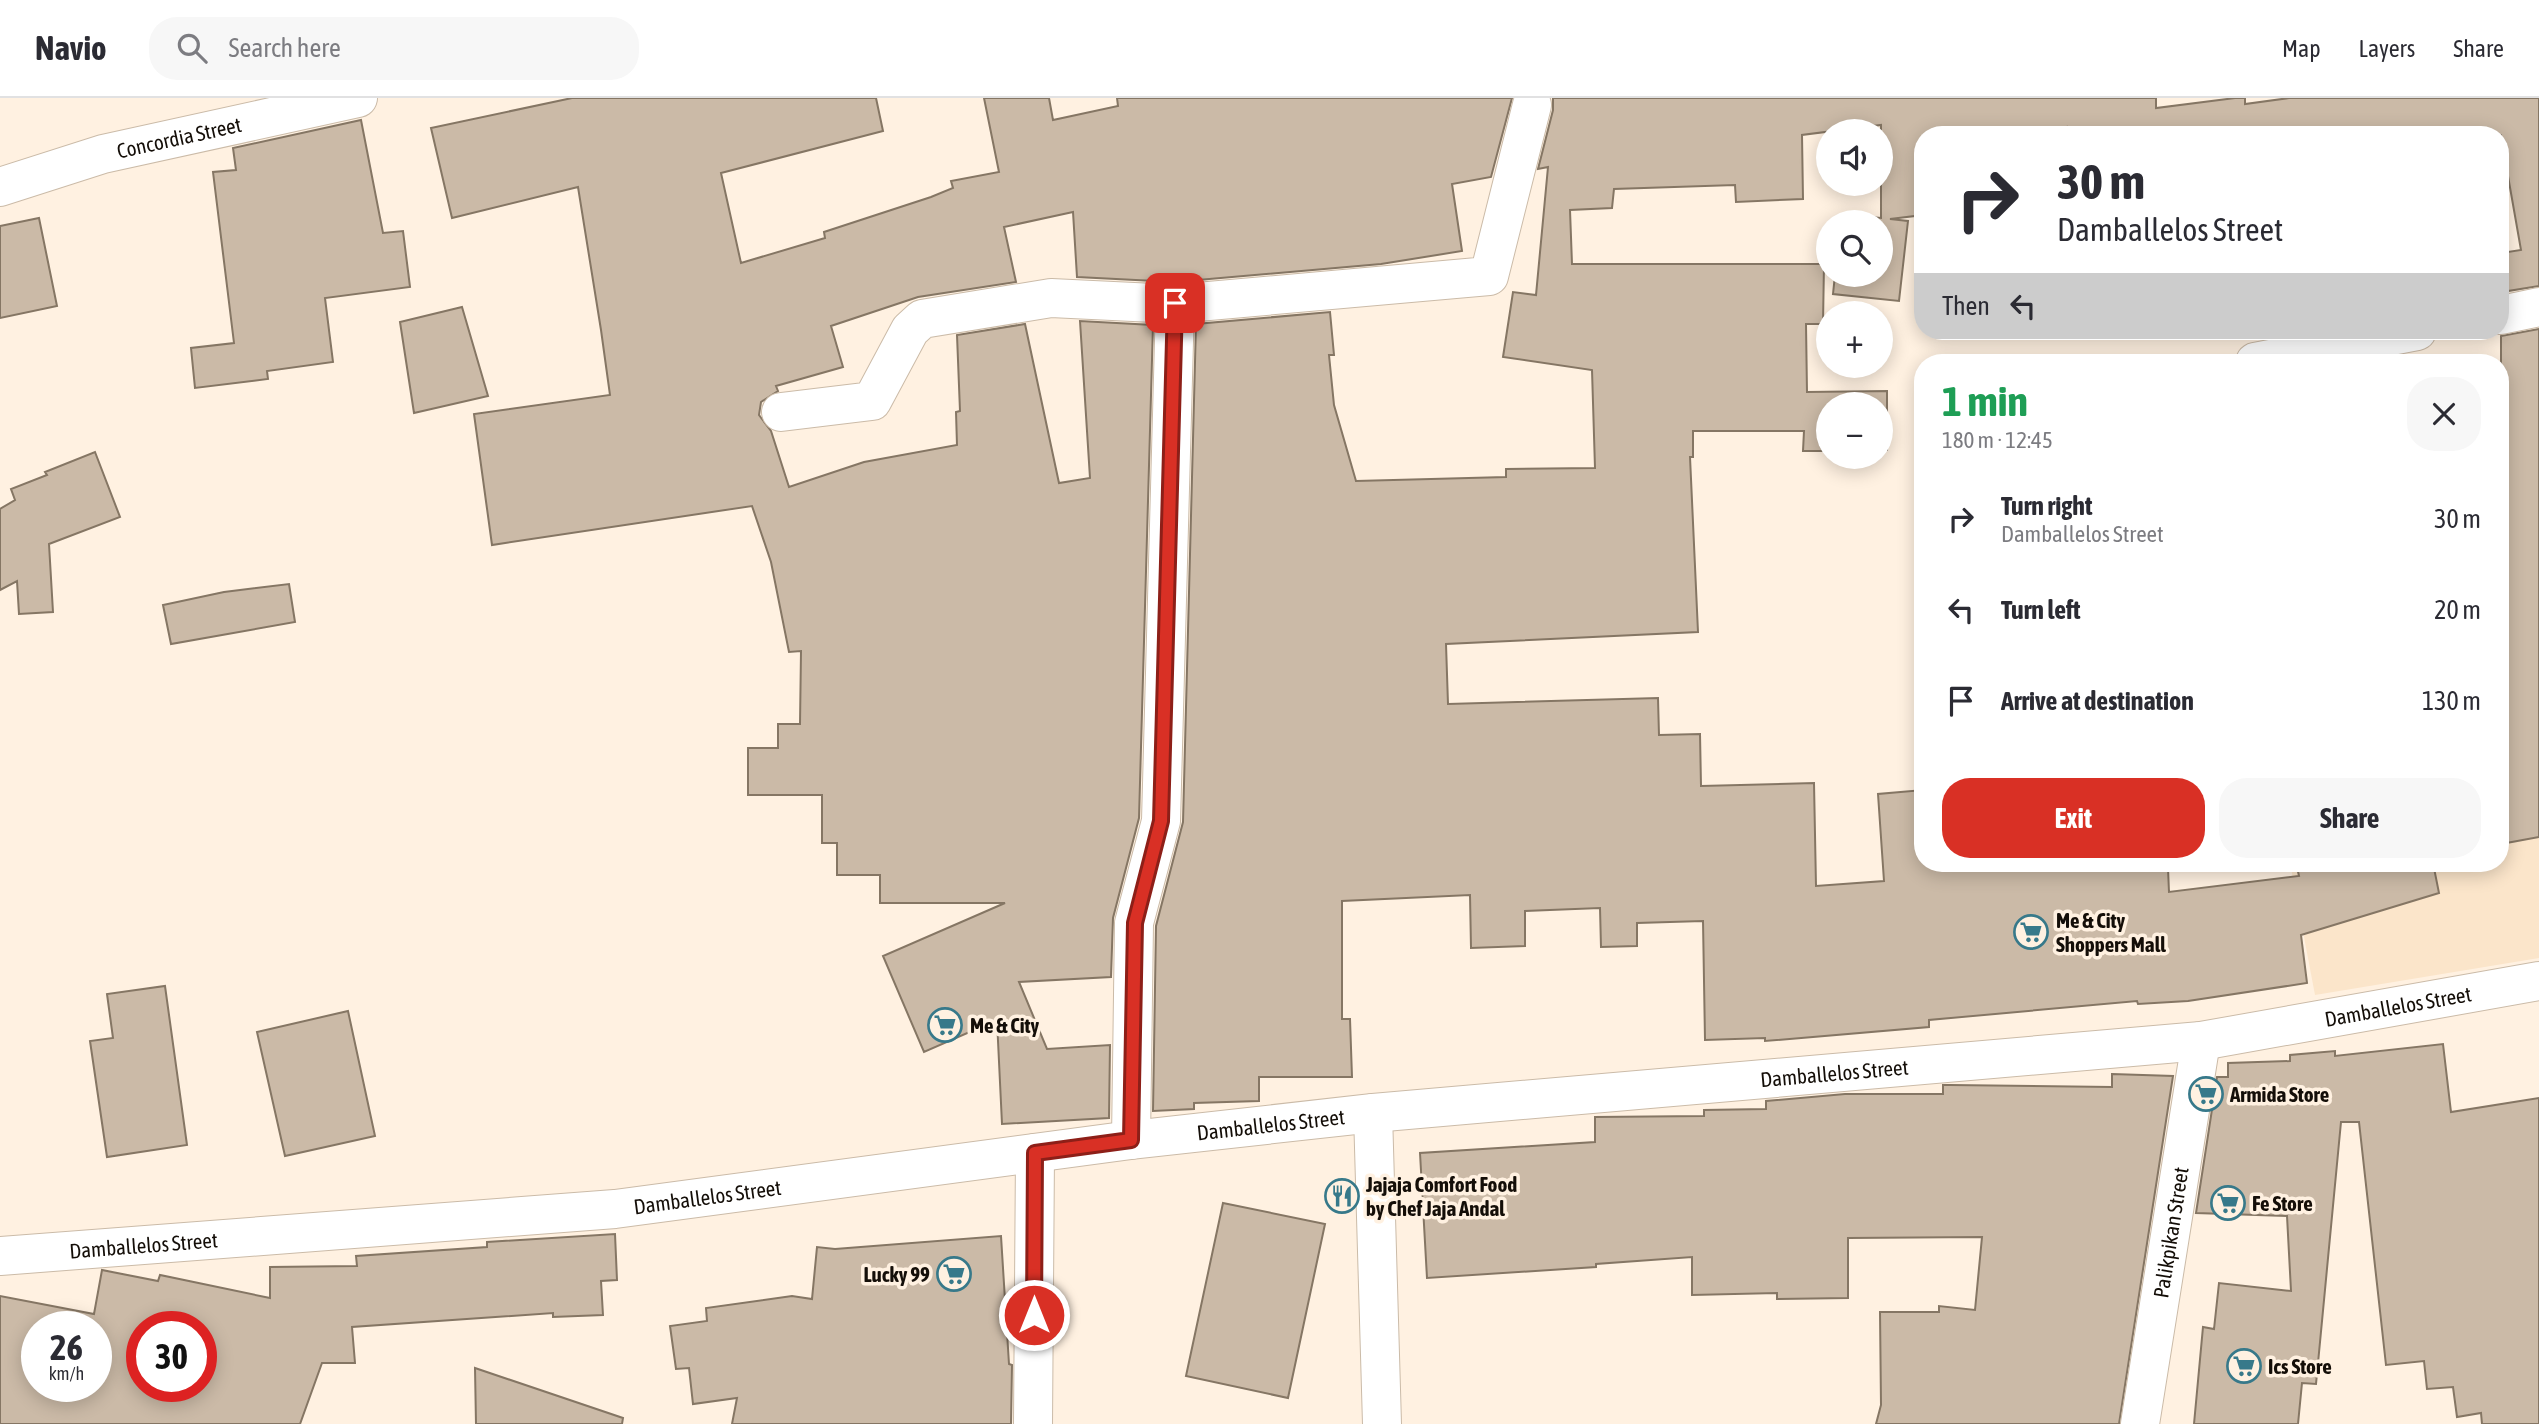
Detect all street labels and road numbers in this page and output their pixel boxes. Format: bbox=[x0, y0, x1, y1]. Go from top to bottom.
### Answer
street label: Concordia Street bbox=[114, 112, 244, 163]
street label: Damballelos Street bbox=[2323, 981, 2473, 1031]
street label: Damballelos Street bbox=[1759, 1054, 1909, 1091]
street label: Damballelos Street bbox=[1196, 1104, 1346, 1145]
street label: Palikpikan Street bbox=[2148, 1165, 2193, 1300]
street label: Damballelos Street bbox=[632, 1175, 783, 1218]
street label: Damballelos Street bbox=[69, 1227, 219, 1263]

